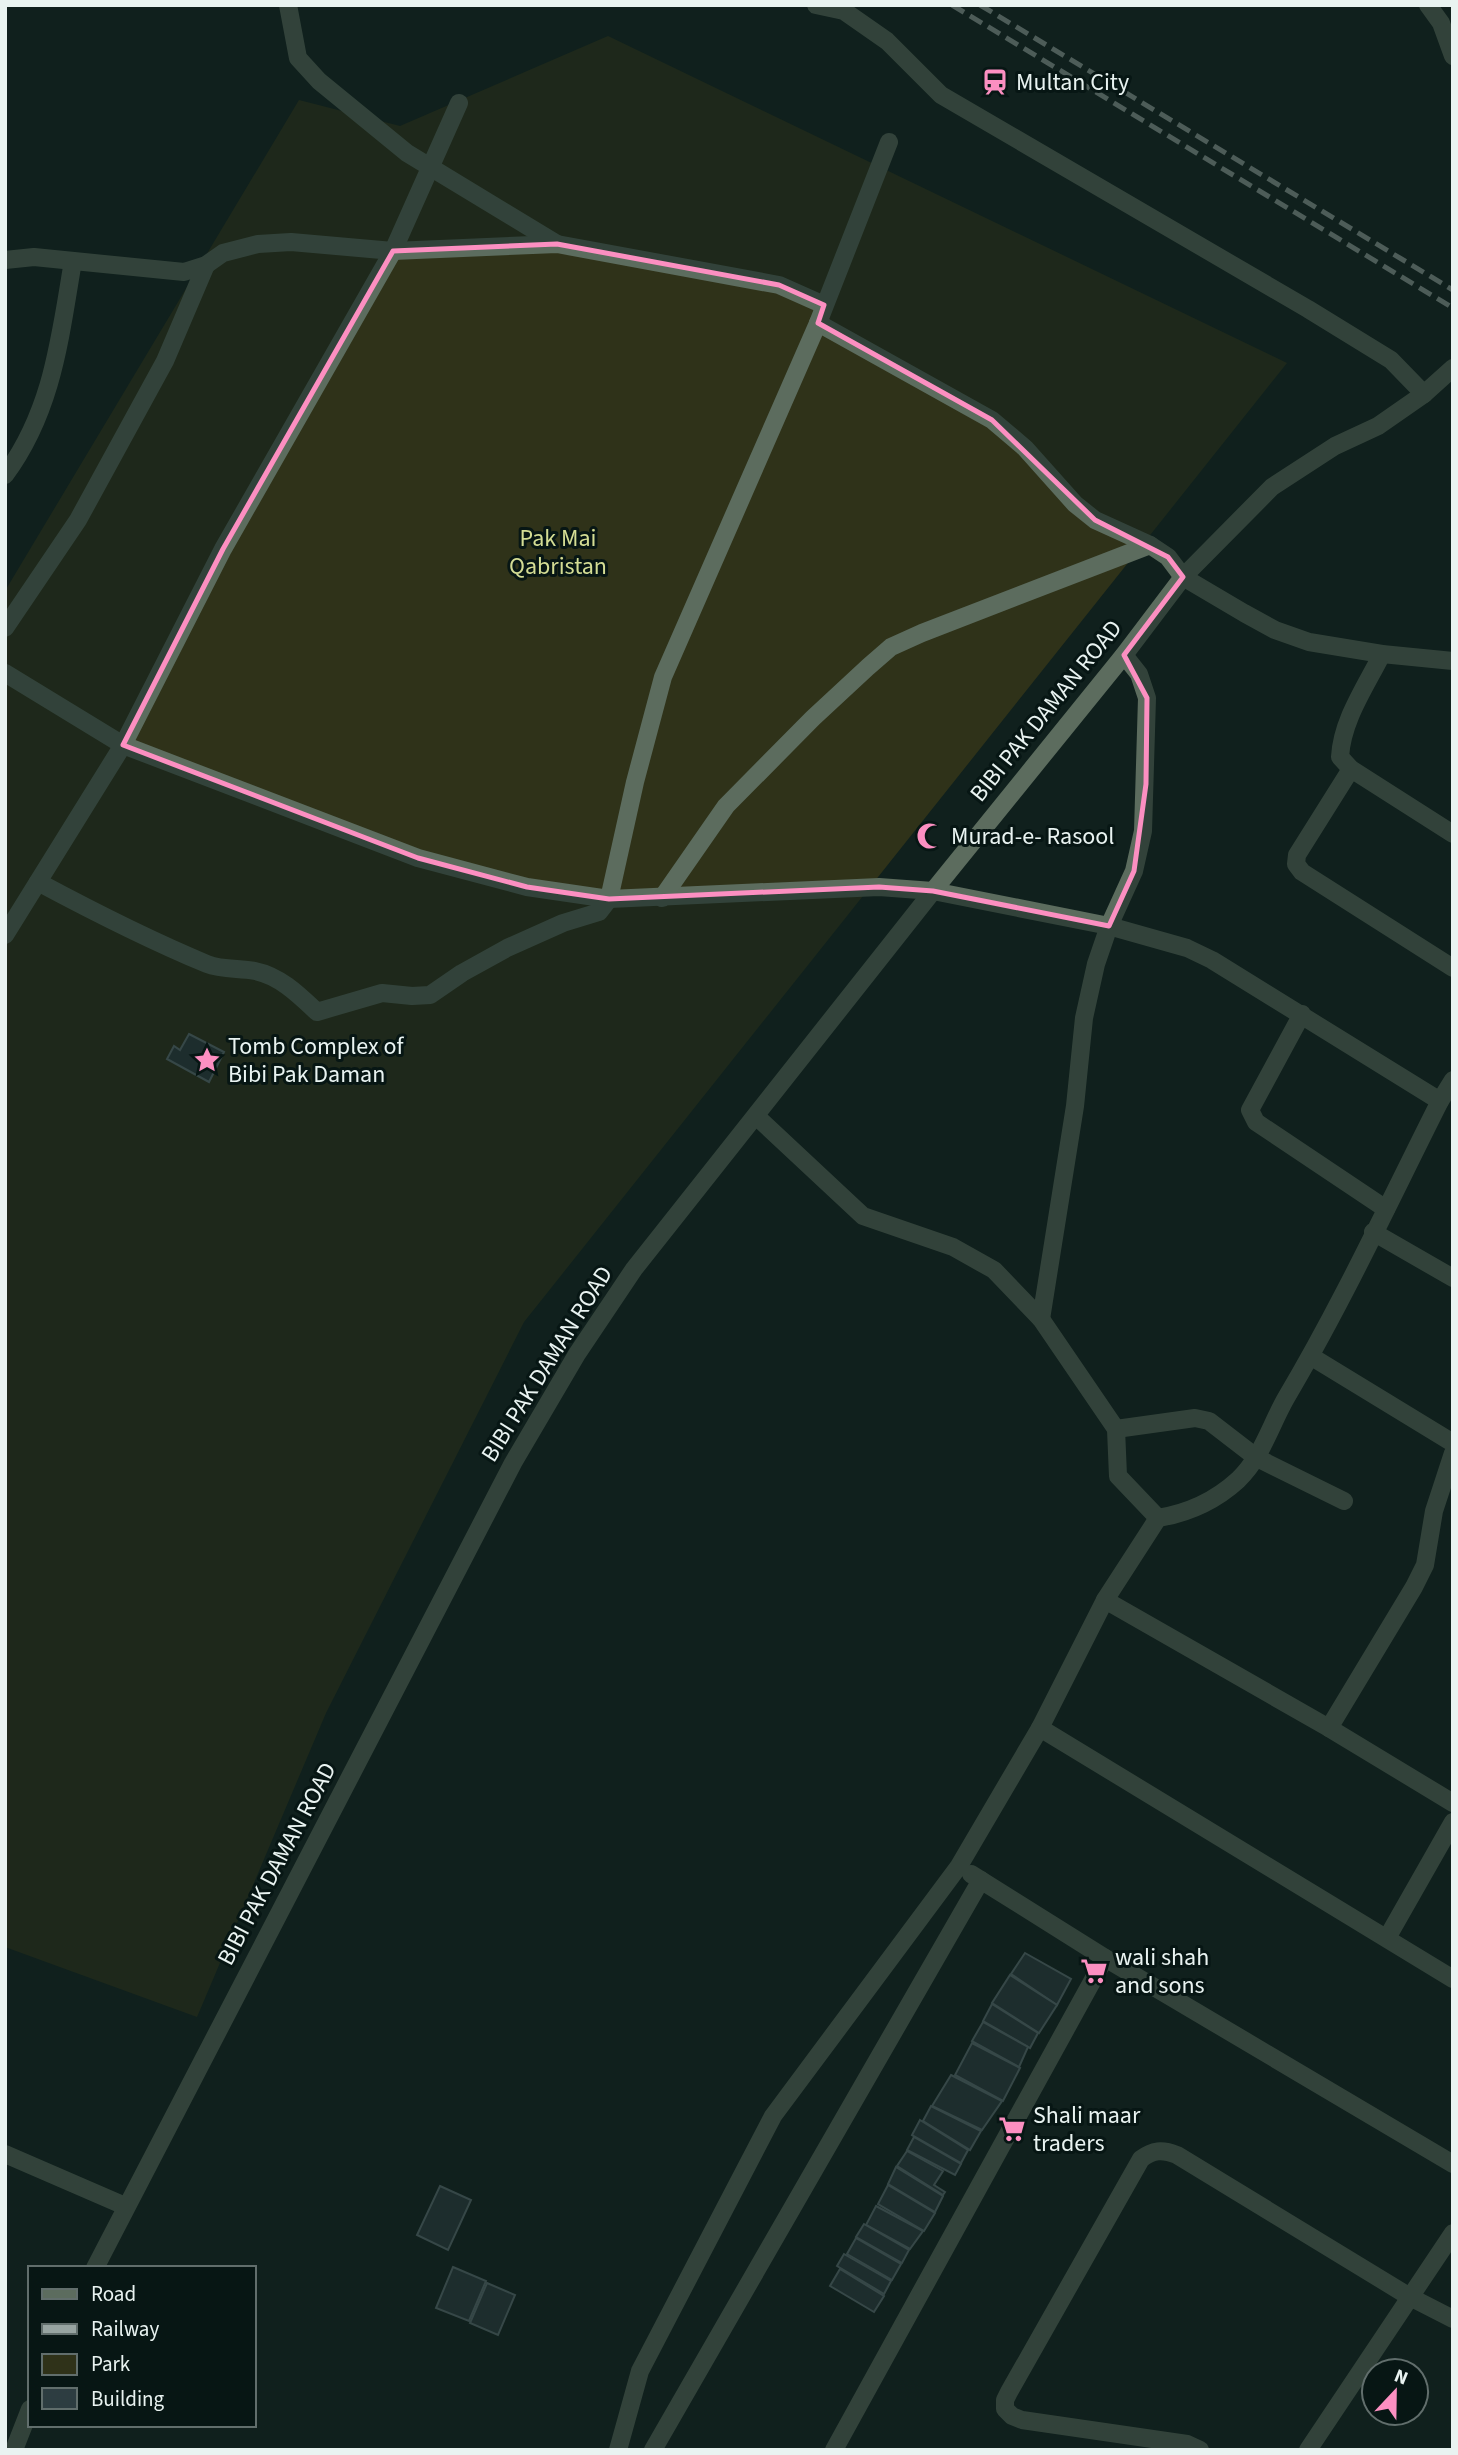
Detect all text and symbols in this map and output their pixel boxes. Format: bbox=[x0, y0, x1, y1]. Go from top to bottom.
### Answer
place label: Multan City bbox=[1016, 65, 1129, 100]
station icon: Multan City bbox=[980, 67, 1010, 97]
park label: Pak Mai Qabristan bbox=[509, 521, 607, 584]
street label: BIBI PAK DAMAN ROAD bbox=[961, 612, 1131, 810]
place label: Murad-e- Rasool bbox=[951, 819, 1114, 854]
mosque icon: Murad-e- Rasool bbox=[915, 821, 945, 851]
place label: Tomb Complex of Bibi Pak Daman bbox=[228, 1029, 404, 1092]
place icon: Tomb Complex of Bibi Pak Daman bbox=[192, 1045, 222, 1075]
street label: BIBI PAK DAMAN ROAD bbox=[472, 1259, 622, 1469]
street label: BIBI PAK DAMAN ROAD bbox=[209, 1756, 345, 1972]
place label: wali shah and sons bbox=[1115, 1940, 1209, 2003]
supermarket icon: wali shah and sons bbox=[1079, 1956, 1109, 1986]
place label: Shali maar traders bbox=[1033, 2098, 1141, 2161]
supermarket icon: Shali maar traders bbox=[997, 2114, 1027, 2144]
legend bbox=[28, 2266, 256, 2427]
text: Road bbox=[91, 2279, 136, 2309]
text: Railway bbox=[91, 2314, 159, 2344]
text: Park bbox=[91, 2349, 131, 2379]
north arrow bbox=[1360, 2357, 1430, 2427]
text: N bbox=[1390, 2363, 1412, 2393]
text: Building bbox=[91, 2384, 165, 2414]

